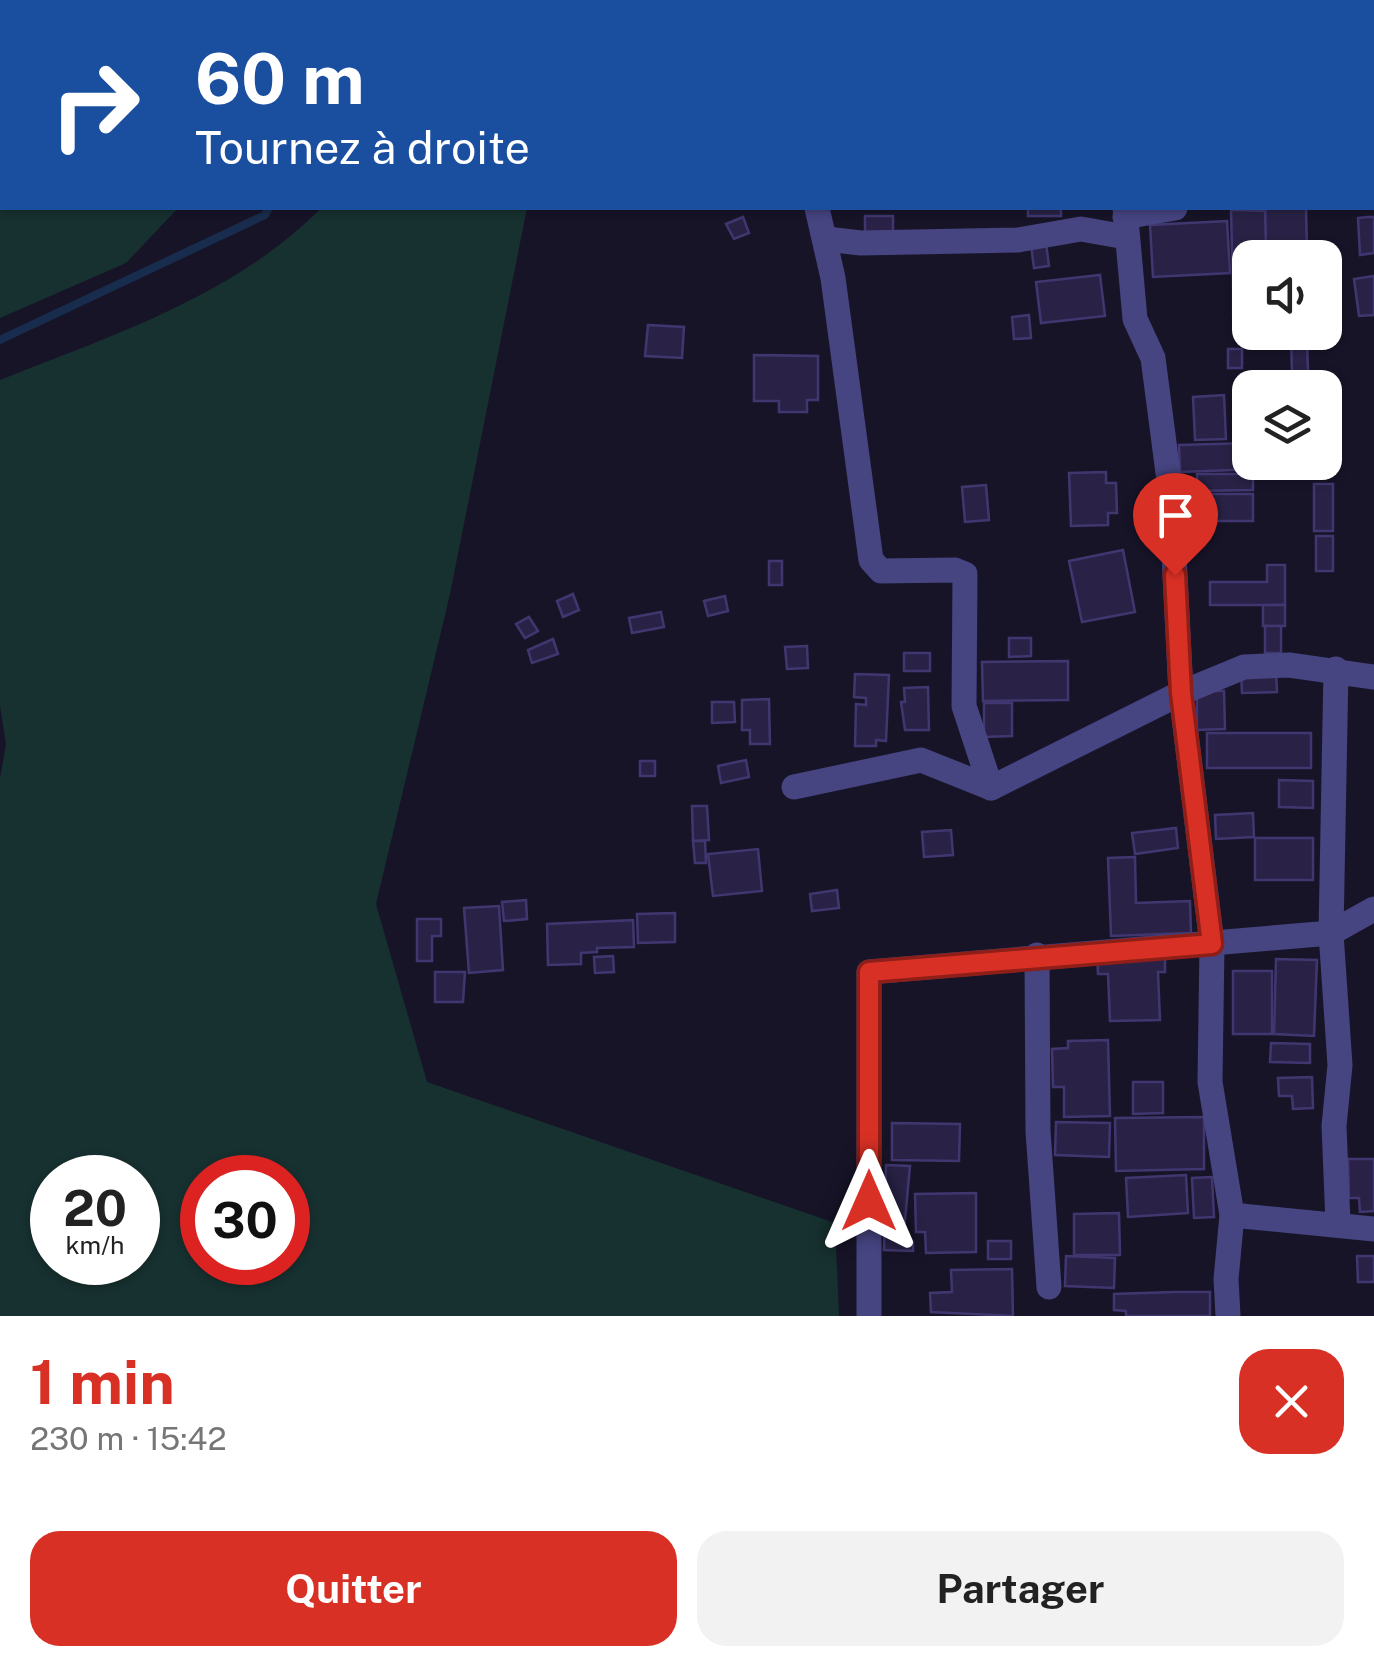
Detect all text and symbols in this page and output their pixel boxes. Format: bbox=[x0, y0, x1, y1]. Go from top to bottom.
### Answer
text: 60 m bbox=[195, 37, 365, 120]
icon: right bbox=[30, 40, 160, 170]
text: Tournez à droite bbox=[195, 121, 530, 174]
map controls bbox=[1232, 240, 1342, 480]
button: sound bbox=[1232, 240, 1342, 350]
button: layers bbox=[1232, 370, 1342, 480]
pin bbox=[1133, 473, 1218, 576]
icon: arrive bbox=[1148, 488, 1203, 543]
position arrow bbox=[817, 1149, 921, 1253]
speed limit sign: 30 bbox=[180, 1155, 310, 1285]
text: 20 bbox=[63, 1178, 127, 1237]
text: km/h bbox=[66, 1230, 124, 1260]
text: 1 min bbox=[30, 1347, 175, 1418]
button: close bbox=[1239, 1349, 1344, 1454]
text: 230 m · 15:42 bbox=[30, 1420, 226, 1457]
button: Quitter bbox=[30, 1531, 677, 1646]
button: Partager bbox=[697, 1531, 1344, 1646]

